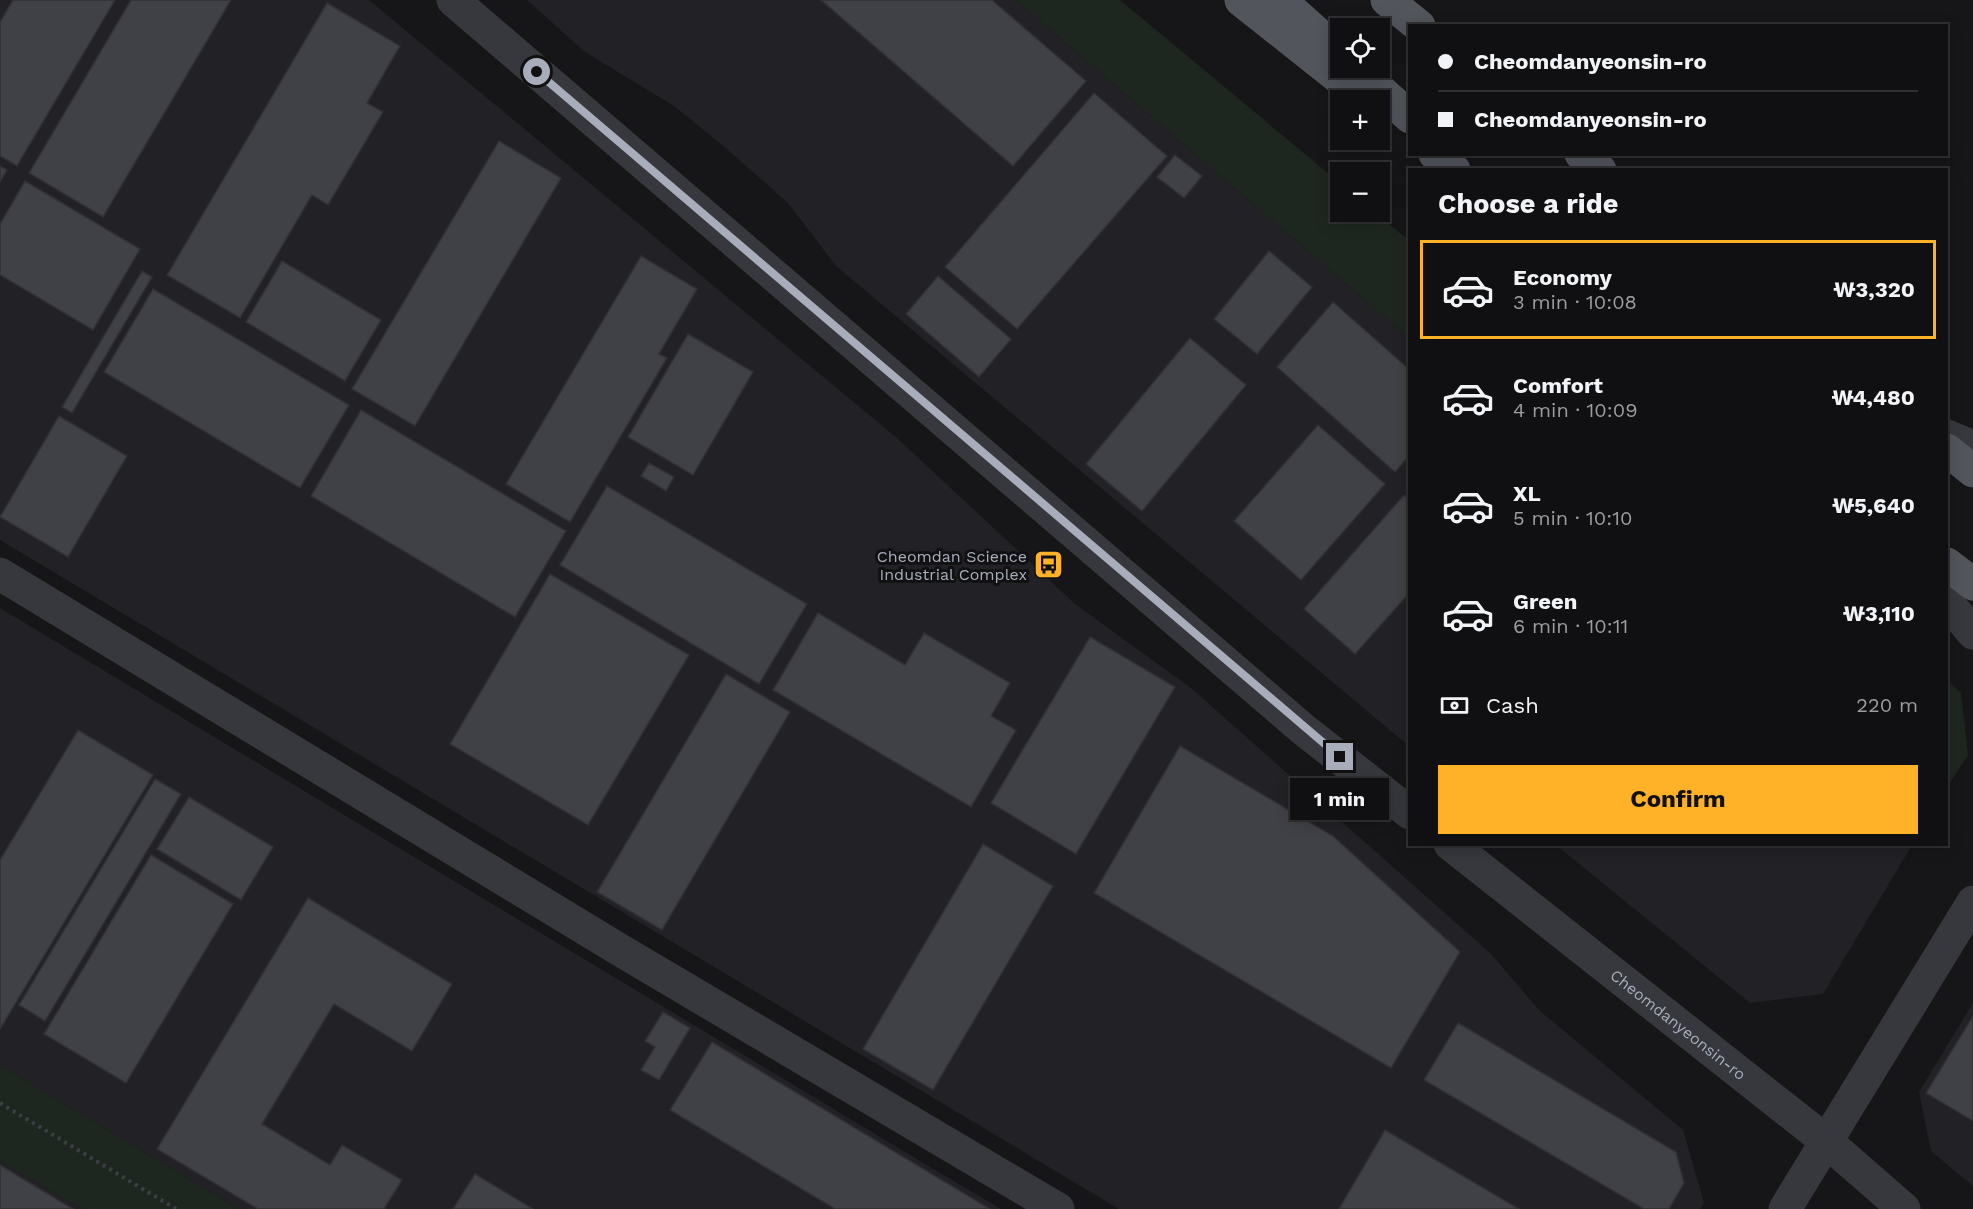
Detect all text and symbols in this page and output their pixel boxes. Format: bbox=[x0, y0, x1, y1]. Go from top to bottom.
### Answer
map controls bbox=[1330, 18, 1390, 222]
button: locate bbox=[1330, 18, 1390, 78]
text: Cheomdanyeonsin-ro bbox=[1474, 49, 1707, 74]
route start bbox=[523, 58, 550, 85]
button: + bbox=[1330, 90, 1390, 150]
text: Cheomdanyeonsin-ro bbox=[1474, 107, 1707, 132]
button: − bbox=[1330, 162, 1390, 222]
text: Choose a ride bbox=[1438, 188, 1618, 220]
icon: car bbox=[1441, 263, 1495, 317]
text: Economy bbox=[1513, 265, 1612, 290]
text: ₩3,320 bbox=[1833, 277, 1915, 302]
text: 3 min · 10:08 bbox=[1513, 290, 1637, 314]
icon: car bbox=[1441, 371, 1495, 425]
text: Comfort bbox=[1513, 373, 1603, 398]
text: ₩4,480 bbox=[1831, 385, 1915, 410]
text: 4 min · 10:09 bbox=[1513, 398, 1638, 422]
icon: car bbox=[1441, 479, 1495, 533]
text: XL bbox=[1513, 481, 1541, 506]
text: ₩5,640 bbox=[1832, 493, 1915, 518]
text: 5 min · 10:10 bbox=[1513, 506, 1632, 530]
place label: Cheomdan Science Industrial Complex bbox=[877, 547, 1027, 584]
bus stop icon: Cheomdan Science Industrial Complex bbox=[1032, 549, 1064, 581]
icon: car bbox=[1441, 587, 1495, 641]
text: Green bbox=[1513, 589, 1577, 614]
text: ₩3,110 bbox=[1843, 601, 1915, 626]
text: 6 min · 10:11 bbox=[1513, 614, 1628, 638]
icon: cash bbox=[1438, 689, 1471, 722]
text: Cash bbox=[1486, 693, 1539, 718]
text: 220 m bbox=[1856, 693, 1918, 717]
route end bbox=[1326, 743, 1353, 770]
button: Confirm bbox=[1438, 765, 1918, 834]
callout: 1 min bbox=[1290, 778, 1390, 820]
text: 1 min bbox=[1314, 787, 1365, 811]
street label: Cheomdanyeonsin-ro bbox=[1607, 965, 1750, 1084]

